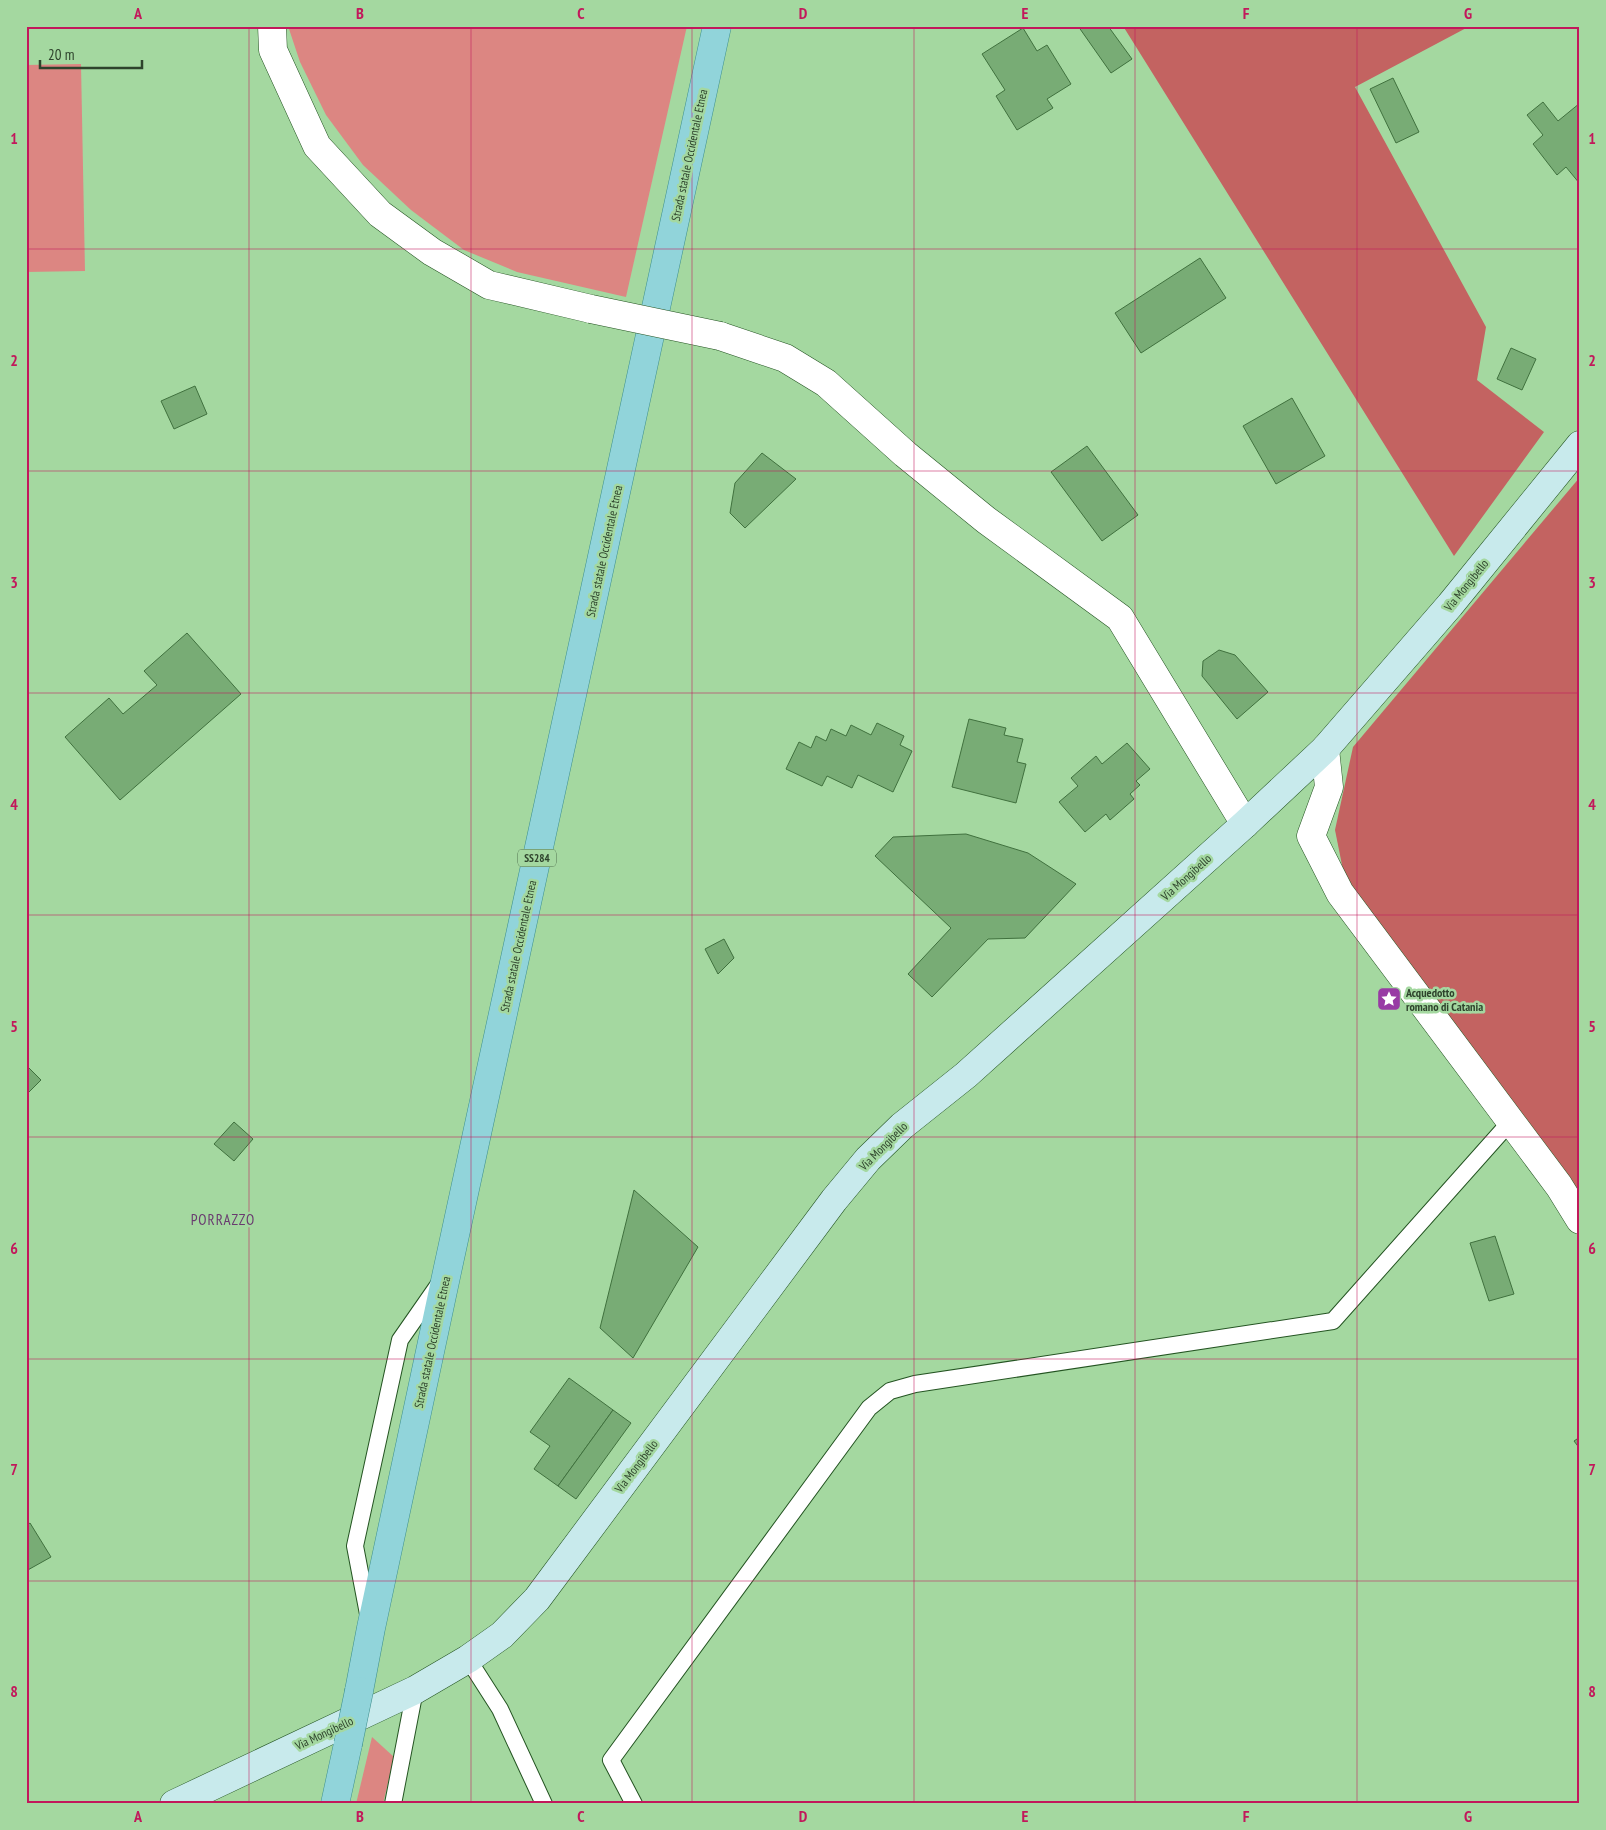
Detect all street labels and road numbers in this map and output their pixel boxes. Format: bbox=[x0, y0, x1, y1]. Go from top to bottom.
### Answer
street label: Strada statale Occidentale Etnea bbox=[668, 87, 710, 222]
street label: Strada statale Occidentale Etnea bbox=[583, 483, 625, 618]
street label: Via Mongibello bbox=[1440, 556, 1491, 615]
road number: SS284 bbox=[518, 850, 556, 866]
street label: Via Mongibello bbox=[1157, 851, 1214, 904]
street label: Strada statale Occidentale Etnea bbox=[497, 878, 539, 1013]
street label: Via Mongibello bbox=[855, 1119, 910, 1174]
street label: Strada statale Occidentale Etnea bbox=[411, 1274, 453, 1409]
street label: Via Mongibello bbox=[611, 1437, 661, 1496]
street label: Via Mongibello bbox=[292, 1713, 355, 1753]

